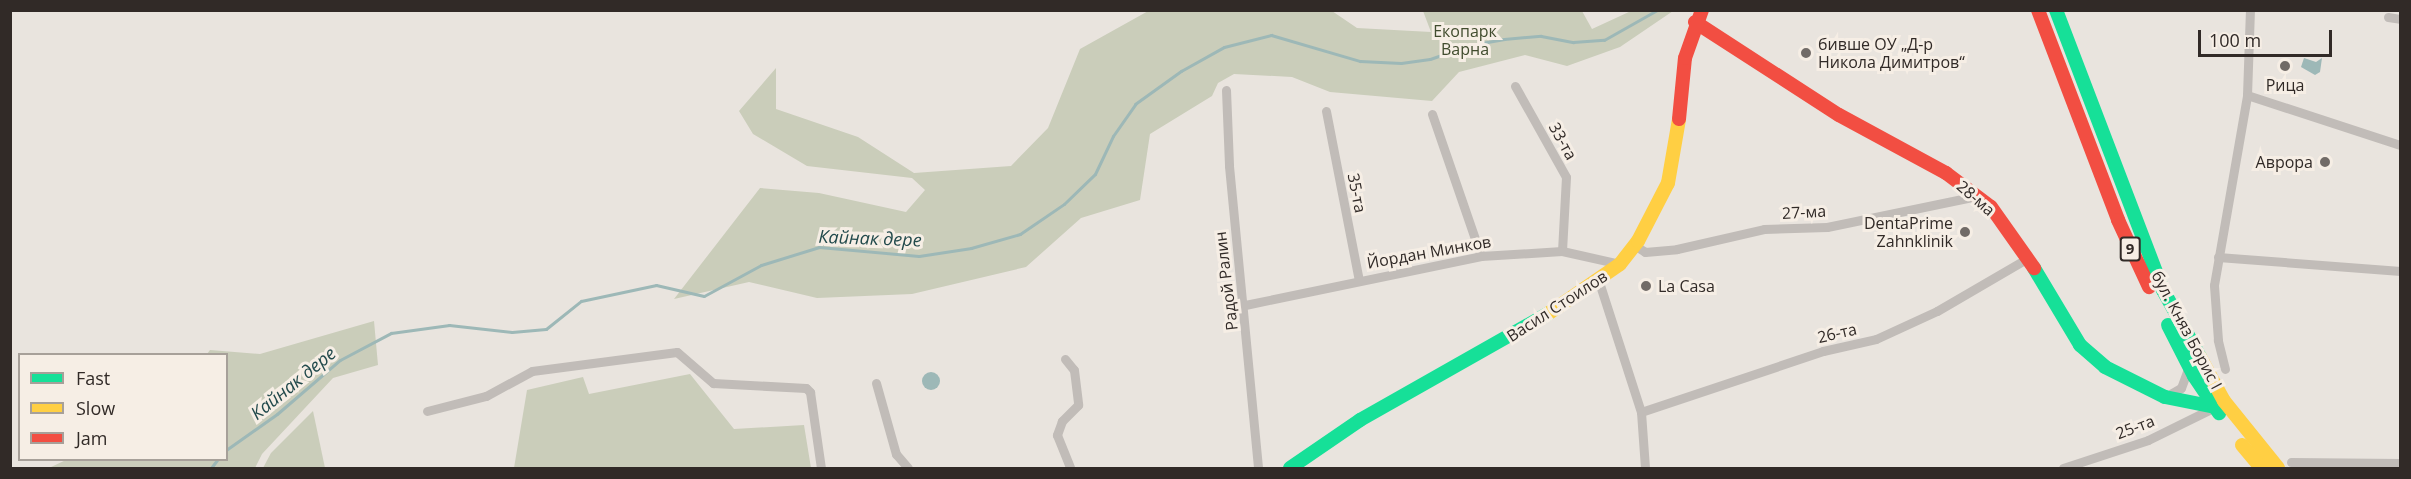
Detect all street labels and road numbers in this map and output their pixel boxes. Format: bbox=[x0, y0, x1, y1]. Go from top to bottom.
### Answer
street label: 33-та bbox=[1545, 119, 1581, 163]
street label: 35-та bbox=[1344, 172, 1370, 214]
street label: 28-ма bbox=[1953, 176, 1999, 220]
street label: 27-ма bbox=[1781, 201, 1827, 223]
street label: Радой Ралин bbox=[1210, 230, 1242, 332]
street label: Йордан Минков bbox=[1365, 232, 1493, 272]
road number: 9 bbox=[2120, 237, 2140, 261]
street label: Васил Стоилов bbox=[1503, 266, 1611, 346]
street label: бул. Княз Борис I bbox=[2148, 268, 2226, 392]
street label: 26-та bbox=[1815, 319, 1859, 347]
street label: 25-та bbox=[2113, 411, 2157, 443]

